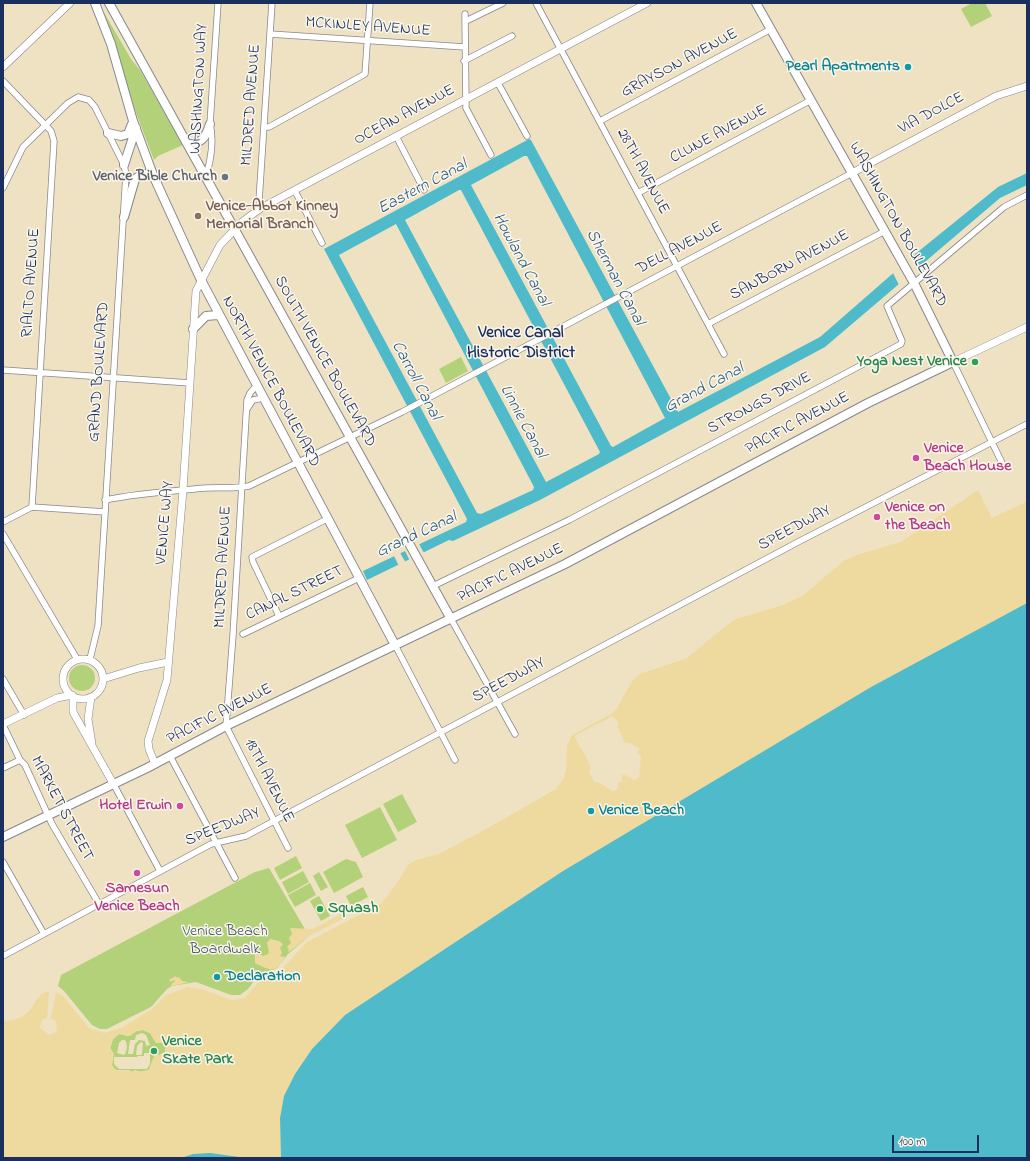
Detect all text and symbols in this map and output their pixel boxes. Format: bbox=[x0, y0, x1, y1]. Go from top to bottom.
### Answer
street label: MCKINLEY AVENUE bbox=[305, 14, 431, 42]
street label: WASHINGTON WAY bbox=[187, 23, 213, 155]
street label: GRAYSON AVENUE bbox=[618, 25, 742, 103]
street label: MILDRED AVENUE bbox=[238, 43, 266, 167]
place label: Pearl Apartments bbox=[786, 57, 900, 77]
marker: Pearl Apartments bbox=[903, 62, 913, 72]
street label: OCEAN AVENUE bbox=[351, 81, 459, 151]
street label: VIA DOLCE bbox=[896, 89, 968, 139]
street label: CLUNE AVENUE bbox=[667, 101, 771, 169]
street label: 28TH AVENUE bbox=[611, 126, 673, 218]
street label: WASHINGTON BOULEVARD bbox=[844, 139, 950, 311]
water label: Eastern Canal bbox=[375, 156, 471, 220]
place label: Venice Bible Church bbox=[93, 167, 217, 187]
marker: Venice Bible Church bbox=[220, 172, 230, 182]
place label: Venice-Abbot Kinney Memorial Branch bbox=[206, 197, 338, 235]
water label: Howland Canal bbox=[487, 210, 553, 310]
marker: Venice-Abbot Kinney Memorial Branch bbox=[193, 211, 203, 221]
street label: DELL AVENUE bbox=[634, 218, 726, 280]
water label: Sherman Canal bbox=[580, 226, 648, 330]
street label: SANBORN AVENUE bbox=[727, 226, 853, 306]
street label: RIALTO AVENUE bbox=[19, 228, 45, 338]
street label: SOUTH VENICE BOULEVARD bbox=[269, 273, 379, 451]
street label: NORTH VENICE BOULEVARD bbox=[217, 293, 323, 471]
street label: GRAND BOULEVARD bbox=[86, 301, 114, 443]
district label: Venice Canal Historic District bbox=[467, 324, 575, 364]
water label: Carroll Canal bbox=[386, 338, 444, 424]
place label: Yoga Nest Venice bbox=[857, 352, 967, 372]
marker: Yoga Nest Venice bbox=[970, 357, 980, 367]
water label: Grand Canal bbox=[662, 360, 748, 418]
street label: STRONGS DRIVE bbox=[705, 369, 815, 439]
water label: Linnie Canal bbox=[494, 382, 550, 462]
street label: PACIFIC AVENUE bbox=[743, 388, 853, 460]
place label: Venice Beach House bbox=[924, 439, 1011, 477]
marker: Venice Beach House bbox=[911, 453, 921, 463]
street label: VENICE WAY bbox=[153, 480, 179, 566]
place label: Venice on the Beach bbox=[885, 498, 950, 536]
street label: SPEEDWAY bbox=[755, 502, 835, 556]
street label: MILDRED AVENUE bbox=[211, 506, 237, 628]
water label: Grand Canal bbox=[374, 509, 460, 563]
marker: Venice on the Beach bbox=[872, 512, 882, 522]
street label: PACIFIC AVENUE bbox=[455, 540, 567, 608]
street label: CANAL STREET bbox=[243, 562, 347, 626]
street label: SPEEDWAY bbox=[469, 654, 549, 708]
street label: PACIFIC AVENUE bbox=[164, 680, 276, 750]
street label: 18TH AVENUE bbox=[239, 736, 297, 826]
street label: MARKET STREET bbox=[25, 753, 97, 865]
place label: Hotel Erwin bbox=[99, 796, 172, 816]
marker: Hotel Erwin bbox=[175, 801, 185, 811]
place label: Venice Beach bbox=[599, 801, 684, 821]
street label: SPEEDWAY bbox=[183, 804, 263, 852]
marker: Venice Beach bbox=[586, 806, 596, 816]
marker: Samesun Venice Beach bbox=[132, 868, 142, 878]
place label: Samesun Venice Beach bbox=[94, 879, 180, 917]
place label: Squash bbox=[328, 899, 378, 919]
marker: Squash bbox=[315, 904, 325, 914]
park label: Venice Beach Boardwalk bbox=[182, 922, 268, 960]
place label: Declaration bbox=[225, 967, 300, 987]
marker: Declaration bbox=[212, 972, 222, 982]
place label: Venice Skate Park bbox=[162, 1032, 233, 1070]
marker: Venice Skate Park bbox=[149, 1046, 159, 1056]
scale bar bbox=[894, 1127, 981, 1153]
text: 100 m bbox=[899, 1133, 926, 1151]

